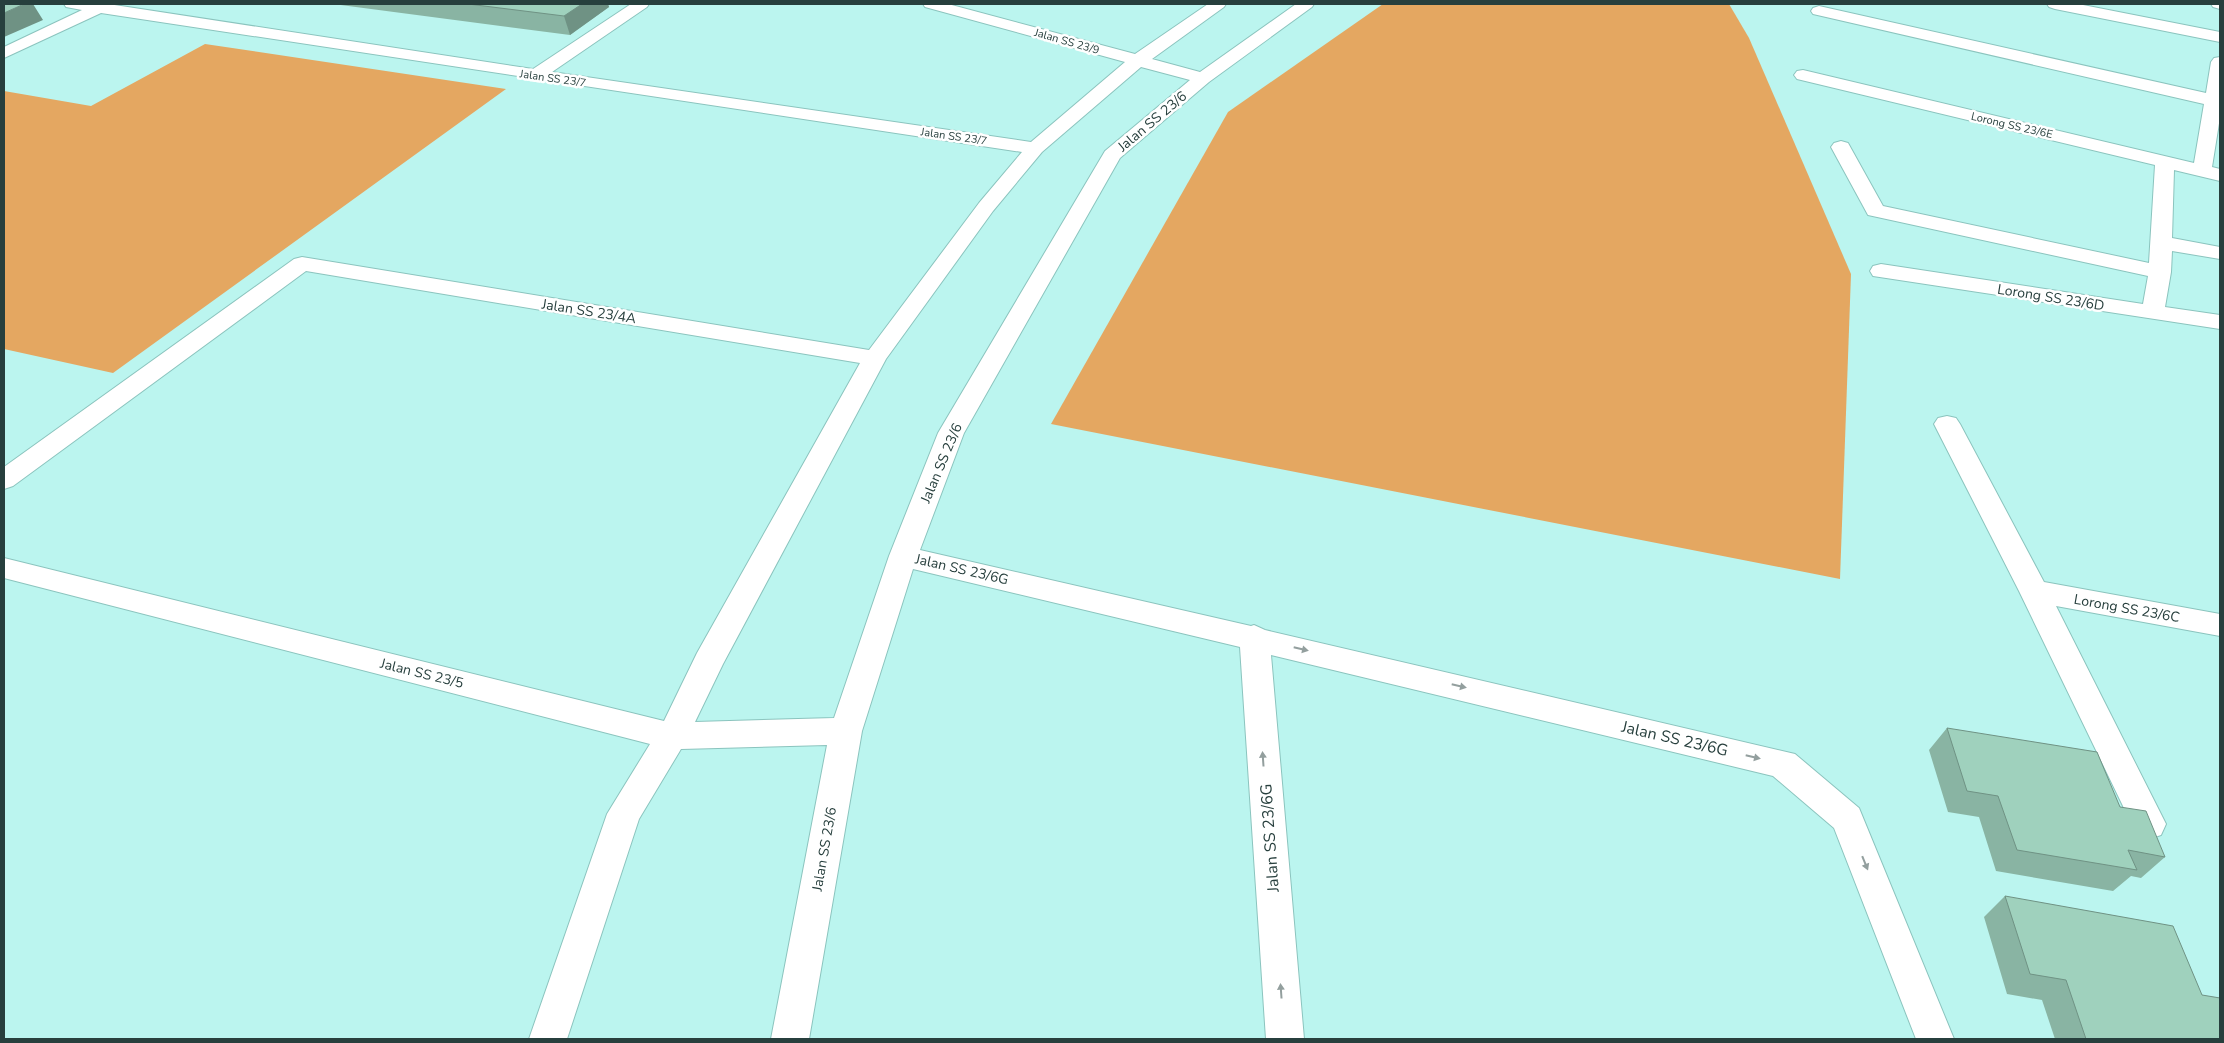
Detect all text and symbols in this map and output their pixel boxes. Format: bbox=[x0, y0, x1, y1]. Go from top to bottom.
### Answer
street label: Jalan SS 23/9 bbox=[1032, 25, 1101, 58]
street label: Jalan SS 23/7 bbox=[518, 66, 587, 91]
street label: Jalan SS 23/6 bbox=[1113, 87, 1191, 157]
street label: Lorong SS 23/6E bbox=[1970, 109, 2054, 142]
street label: Jalan SS 23/7 bbox=[919, 124, 988, 149]
street label: Lorong SS 23/6D bbox=[1996, 280, 2106, 315]
street label: Jalan SS 23/4A bbox=[539, 295, 637, 328]
street label: Jalan SS 23/6 bbox=[916, 420, 967, 507]
street label: Jalan SS 23/6G bbox=[912, 549, 1010, 589]
street label: Lorong SS 23/6C bbox=[2072, 590, 2181, 627]
one-way arrow bbox=[1294, 645, 1309, 653]
street label: Jalan SS 23/5 bbox=[377, 654, 465, 693]
one-way arrow bbox=[1452, 682, 1467, 690]
street label: Jalan SS 23/6G bbox=[1618, 716, 1730, 762]
one-way arrow bbox=[1259, 751, 1267, 767]
one-way arrow bbox=[1746, 753, 1761, 761]
street label: Jalan SS 23/6G bbox=[1255, 783, 1285, 894]
street label: Jalan SS 23/6 bbox=[808, 806, 841, 894]
one-way arrow bbox=[1861, 856, 1869, 870]
one-way arrow bbox=[1277, 982, 1285, 998]

